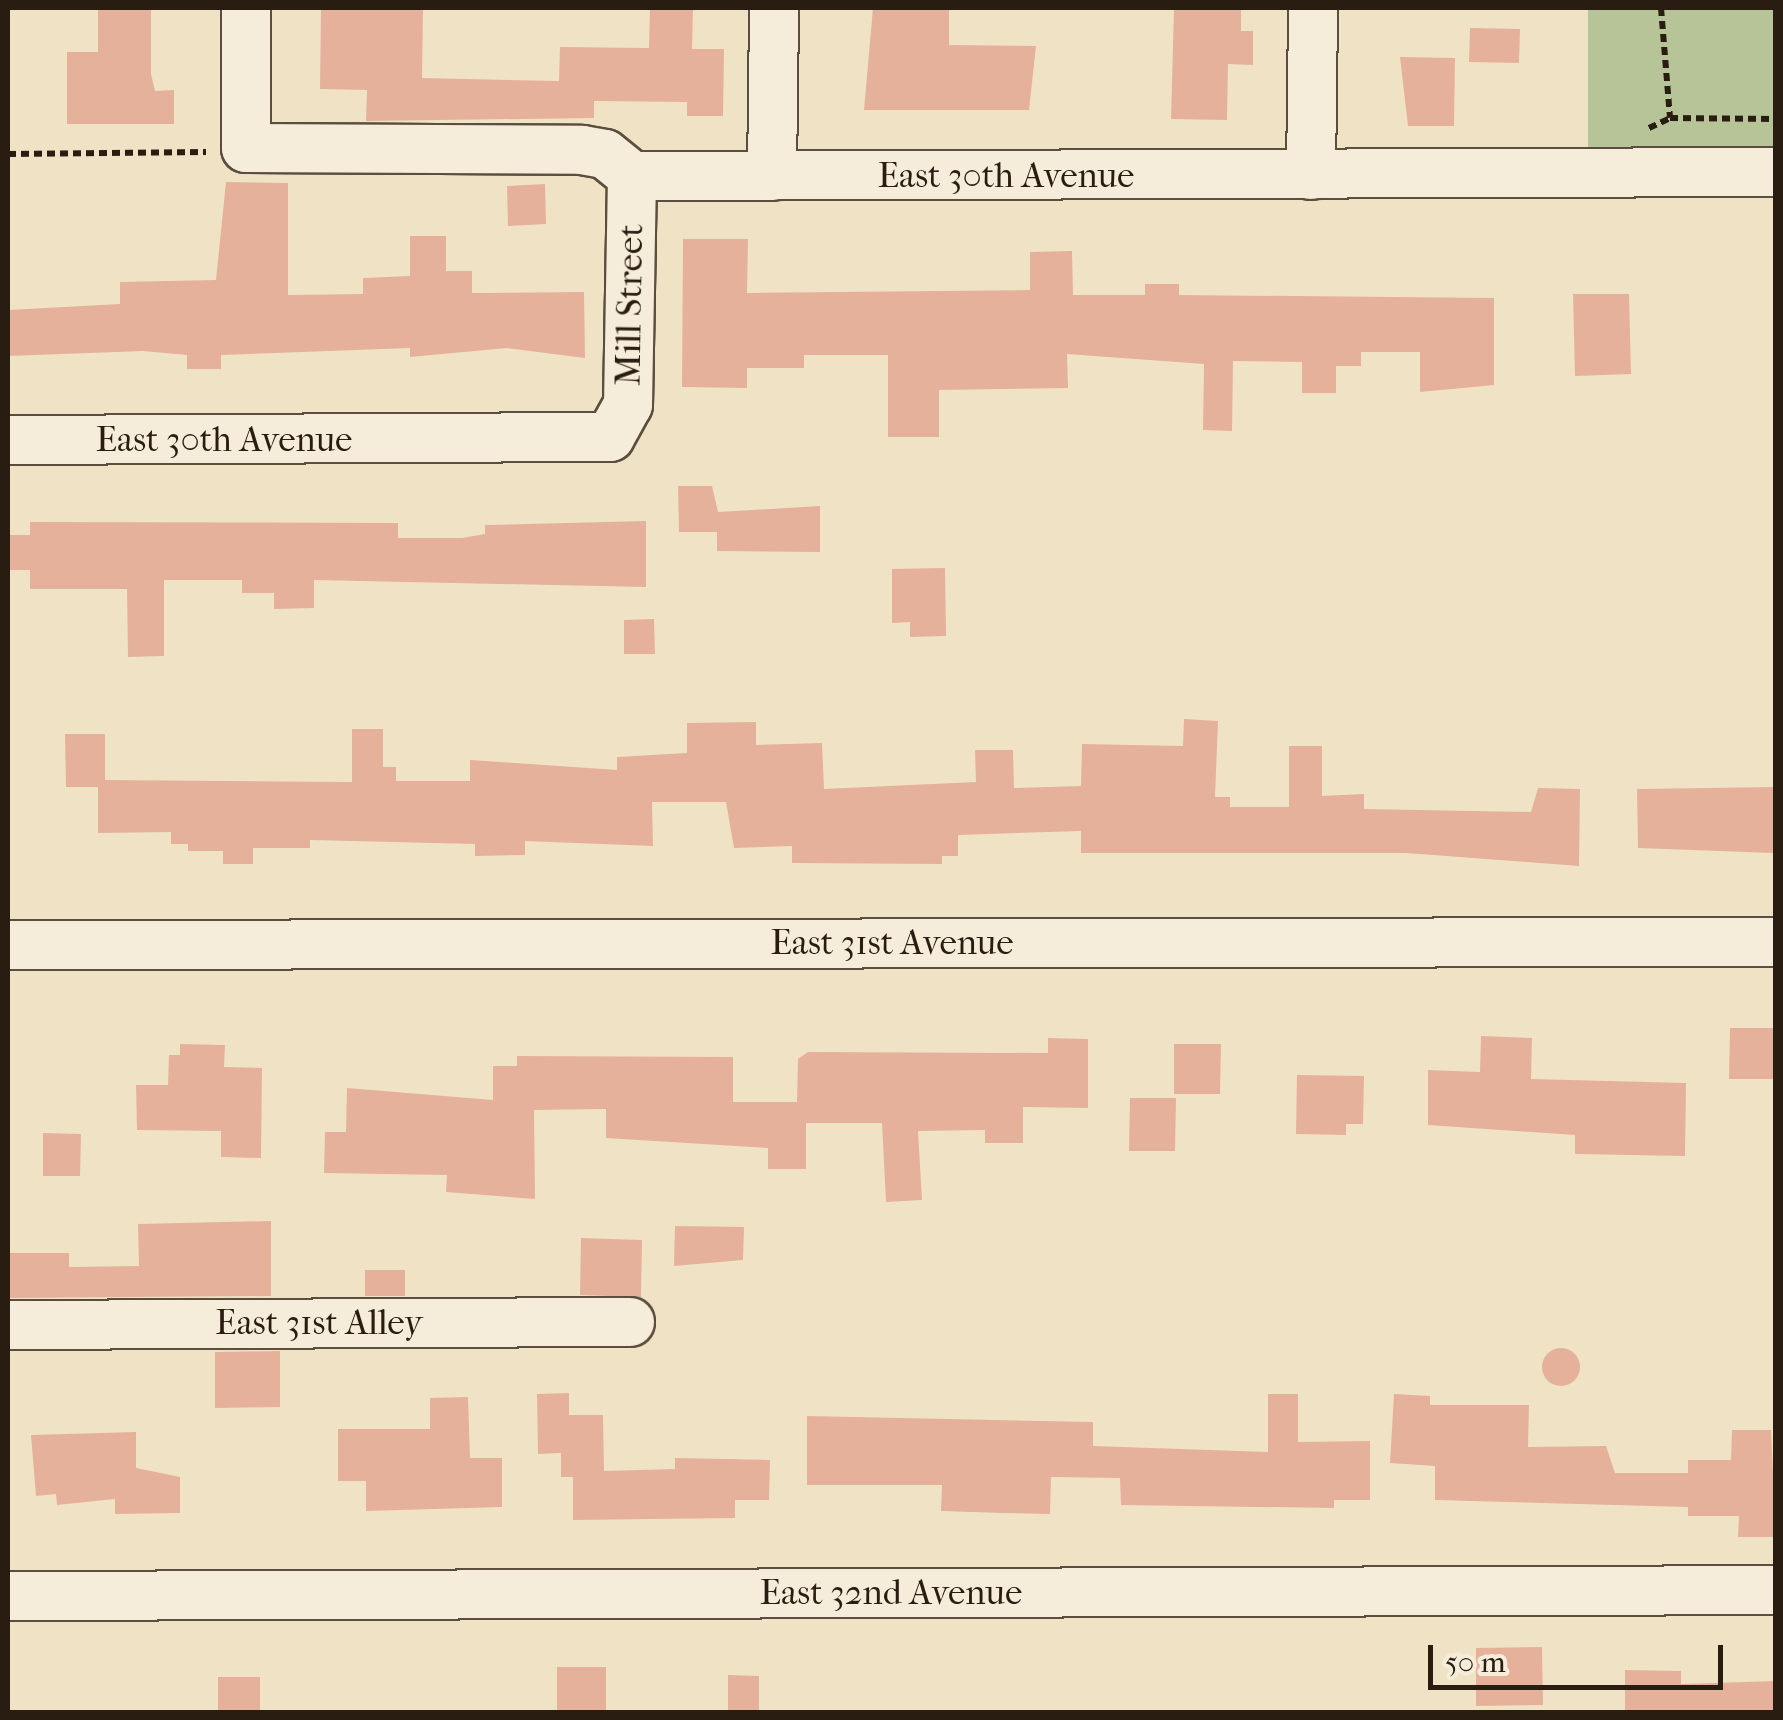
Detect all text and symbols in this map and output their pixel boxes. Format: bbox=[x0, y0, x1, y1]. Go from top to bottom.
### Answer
street label: East 30th Avenue bbox=[878, 155, 1134, 197]
street label: Mill Street bbox=[608, 224, 652, 386]
street label: East 30th Avenue bbox=[96, 419, 352, 461]
street label: East 31st Avenue bbox=[770, 922, 1014, 964]
street label: East 31st Alley bbox=[215, 1302, 423, 1344]
street label: East 32nd Avenue bbox=[760, 1572, 1022, 1614]
scale bar bbox=[1433, 1625, 1728, 1687]
text: 50 m bbox=[1445, 1645, 1506, 1680]

